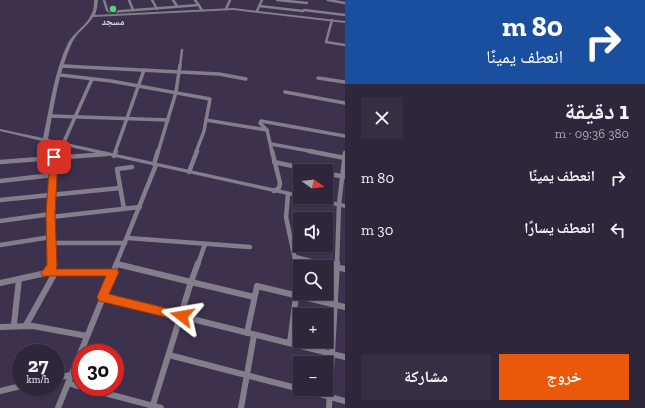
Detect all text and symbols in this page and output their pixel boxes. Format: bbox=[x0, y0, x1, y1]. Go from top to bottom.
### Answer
marker: مسجد bbox=[108, 4, 118, 14]
text: 80 m bbox=[502, 10, 563, 43]
place label: مسجد bbox=[101, 16, 125, 28]
icon: right bbox=[577, 16, 629, 68]
text: انعطف يمينًا bbox=[486, 46, 563, 68]
text: 1 دقيقة bbox=[564, 96, 629, 125]
button: close bbox=[361, 97, 403, 139]
text: 380 m · 09:36 bbox=[555, 126, 629, 141]
pin bbox=[37, 140, 71, 174]
icon: arrive bbox=[43, 146, 65, 168]
north arrow bbox=[293, 164, 333, 204]
map controls bbox=[293, 164, 333, 396]
text: انعطف يمينًا bbox=[529, 167, 595, 185]
icon: right bbox=[607, 167, 629, 189]
text: 80 m bbox=[361, 169, 394, 187]
button: sound bbox=[293, 212, 333, 252]
text: انعطف يسارًا bbox=[524, 219, 595, 237]
icon: left bbox=[607, 219, 629, 241]
text: 30 m bbox=[361, 221, 393, 239]
button: search bbox=[293, 260, 333, 300]
position arrow bbox=[161, 295, 203, 337]
button: + bbox=[293, 308, 333, 348]
speed limit sign: 30 bbox=[72, 344, 124, 396]
text: 27 bbox=[28, 353, 48, 377]
button: مشاركة bbox=[361, 354, 491, 400]
button: خروج bbox=[499, 354, 629, 400]
button: − bbox=[293, 356, 333, 396]
text: km/h bbox=[27, 374, 49, 386]

